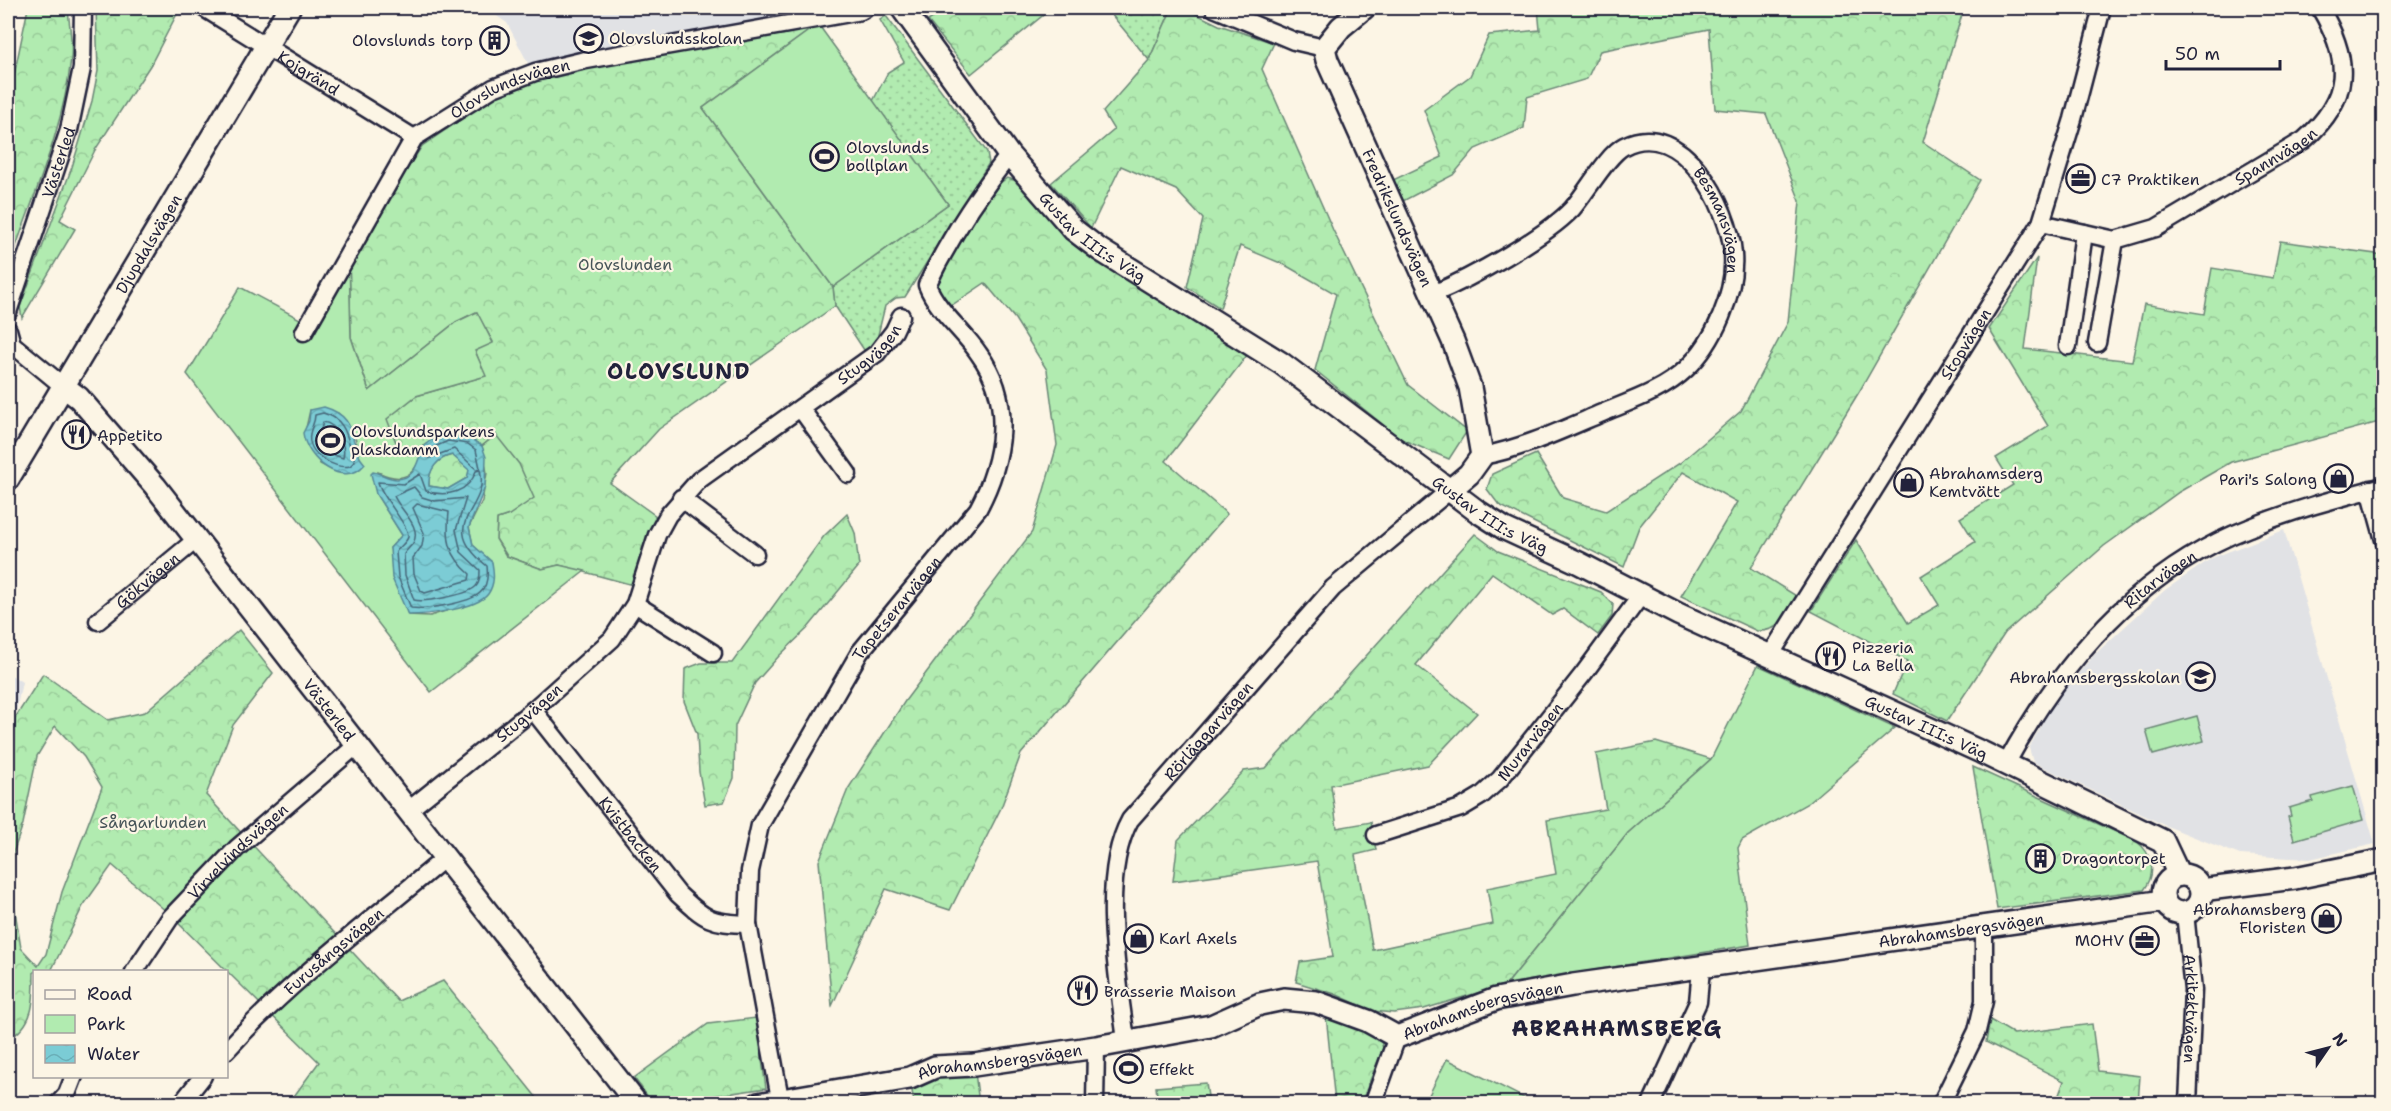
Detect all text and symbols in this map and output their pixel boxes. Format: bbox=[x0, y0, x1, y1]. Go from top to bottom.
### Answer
school or university icon: Olovslundsskolan bbox=[572, 22, 604, 54]
building icon: Olovslunds torp bbox=[478, 24, 510, 56]
place label: Olovslundsskolan bbox=[609, 28, 742, 49]
place label: Olovslunds torp bbox=[352, 30, 473, 51]
scale bar bbox=[2166, 33, 2280, 71]
text: 50 m bbox=[2175, 42, 2220, 66]
street label: Kojgränd bbox=[273, 46, 343, 100]
street label: Olovslundsvägen bbox=[446, 54, 572, 124]
street label: Spannvägen bbox=[2231, 123, 2322, 190]
street label: Västerled bbox=[37, 124, 80, 201]
place label: Olovslunds bollplan bbox=[846, 137, 929, 176]
sports icon: Olovslunds bollplan bbox=[809, 140, 841, 172]
street label: Fredrikslundsvägen bbox=[1357, 145, 1437, 290]
street label: Besmansvägen bbox=[1688, 163, 1743, 275]
office icon: C7 Praktiken bbox=[2064, 163, 2096, 195]
place label: C7 Praktiken bbox=[2101, 169, 2200, 190]
street label: Gustav III:s Väg bbox=[1035, 188, 1150, 287]
street label: Djupdalsvägen bbox=[111, 190, 187, 298]
park label: Olovslunden bbox=[578, 254, 672, 275]
street label: Stopvägen bbox=[1936, 304, 1996, 384]
street label: Stugvägen bbox=[833, 321, 907, 389]
district label: OLOVSLUND bbox=[607, 357, 751, 386]
restaurant icon: Appetito bbox=[60, 419, 92, 451]
place label: Olovslundsparkens plaskdamm bbox=[351, 421, 495, 460]
sports icon: Olovslundsparkens plaskdamm bbox=[314, 424, 346, 456]
place label: Appetito bbox=[97, 425, 163, 446]
place label: Abrahamsderg Kemtvätt bbox=[1929, 463, 2043, 502]
shop icon: Pari's Salong bbox=[2322, 463, 2354, 495]
shop icon: Abrahamsderg Kemtvätt bbox=[1892, 466, 1924, 498]
place label: Pari's Salong bbox=[2219, 469, 2317, 490]
street label: Gustav III:s Väg bbox=[1428, 471, 1551, 558]
street label: Ritarvägen bbox=[2119, 545, 2201, 613]
street label: Gökvägen bbox=[111, 548, 184, 613]
street label: Tapetserarvägen bbox=[848, 552, 946, 664]
place label: Pizzeria La Bella bbox=[1852, 637, 1914, 676]
restaurant icon: Pizzeria La Bella bbox=[1815, 640, 1847, 672]
school or university icon: Abrahamsbergsskolan bbox=[2185, 661, 2217, 693]
place label: Abrahamsbergsskolan bbox=[2009, 667, 2180, 688]
street label: Västerled bbox=[298, 674, 360, 746]
street label: Rörläggarvägen bbox=[1159, 677, 1258, 785]
street label: Stugvägen bbox=[491, 679, 567, 747]
street label: Gustav III:s Väg bbox=[1861, 691, 1991, 765]
street label: Murarvägen bbox=[1493, 698, 1568, 785]
street label: Kvistbacken bbox=[594, 792, 667, 877]
street label: Virvelvindsvägen bbox=[183, 799, 293, 904]
park label: Sångarlunden bbox=[99, 812, 207, 833]
building icon: Dragontorpet bbox=[2025, 842, 2057, 874]
place label: Dragontorpet bbox=[2062, 848, 2166, 869]
place label: Abrahamsberg Floristen bbox=[2193, 899, 2306, 938]
shop icon: Abrahamsberg Floristen bbox=[2311, 902, 2343, 934]
street label: Furusångsvägen bbox=[279, 903, 388, 1000]
street label: Abrahamsbergsvägen bbox=[1877, 908, 2046, 952]
shop icon: Karl Axels bbox=[1122, 922, 1154, 954]
office icon: MOHV bbox=[2129, 924, 2161, 956]
place label: Karl Axels bbox=[1159, 928, 1238, 949]
place label: MOHV bbox=[2075, 930, 2124, 951]
street label: Arkitektvägen bbox=[2178, 953, 2203, 1064]
legend bbox=[33, 970, 228, 1078]
restaurant icon: Brasserie Maison bbox=[1067, 975, 1099, 1007]
street label: Abrahamsbergsvägen bbox=[1400, 977, 1565, 1045]
place label: Brasserie Maison bbox=[1104, 981, 1236, 1002]
text: Road bbox=[87, 982, 132, 1006]
text: Park bbox=[87, 1012, 126, 1036]
district label: ABRAHAMSBERG bbox=[1511, 1014, 1723, 1043]
north arrow bbox=[2298, 1018, 2358, 1078]
text: N bbox=[2328, 1028, 2352, 1051]
street label: Abrahamsbergsvägen bbox=[913, 1039, 1084, 1085]
text: Water bbox=[87, 1042, 140, 1066]
sports icon: Effekt bbox=[1112, 1053, 1144, 1085]
place label: Effekt bbox=[1149, 1059, 1195, 1080]

